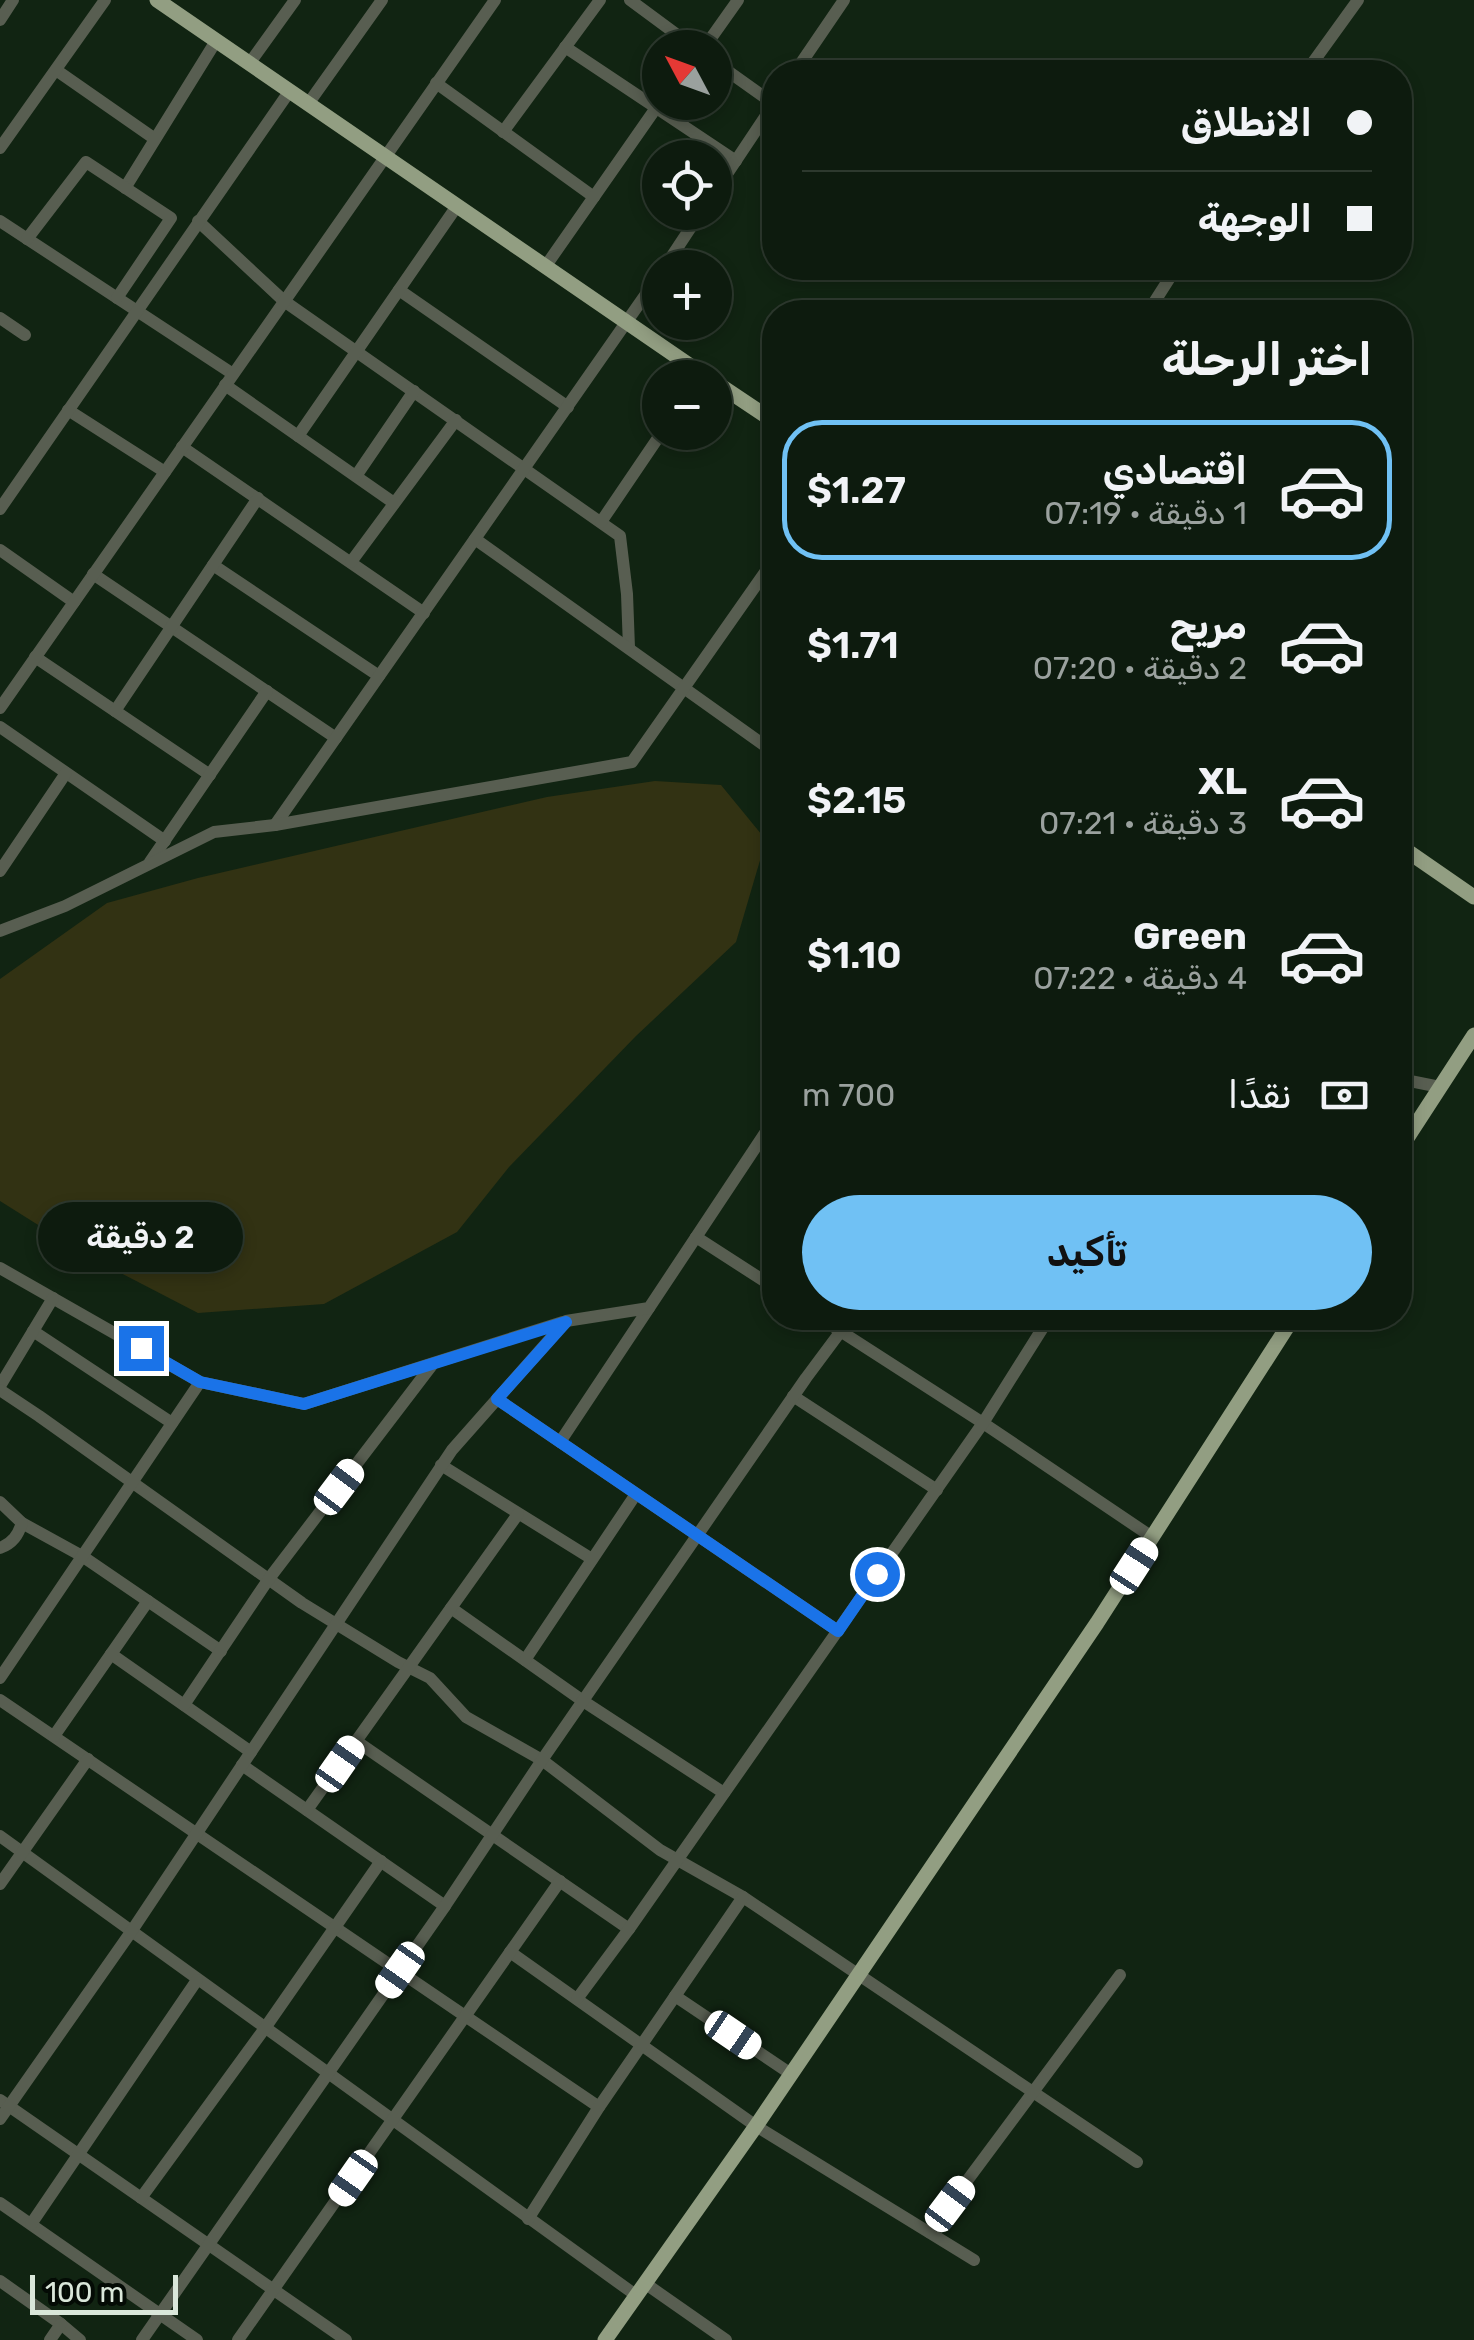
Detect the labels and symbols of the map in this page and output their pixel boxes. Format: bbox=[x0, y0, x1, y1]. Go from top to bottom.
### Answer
north arrow bbox=[642, 30, 732, 120]
callout: 2 دقيقة bbox=[38, 1203, 244, 1273]
route end bbox=[119, 1326, 164, 1371]
car bbox=[309, 1454, 369, 1520]
car bbox=[1105, 1533, 1163, 1599]
route start bbox=[855, 1552, 900, 1597]
car bbox=[311, 1731, 369, 1797]
car bbox=[371, 1937, 429, 2003]
car bbox=[700, 2006, 766, 2064]
car bbox=[324, 2145, 382, 2211]
car bbox=[920, 2171, 980, 2237]
scale bar bbox=[30, 2270, 178, 2314]

